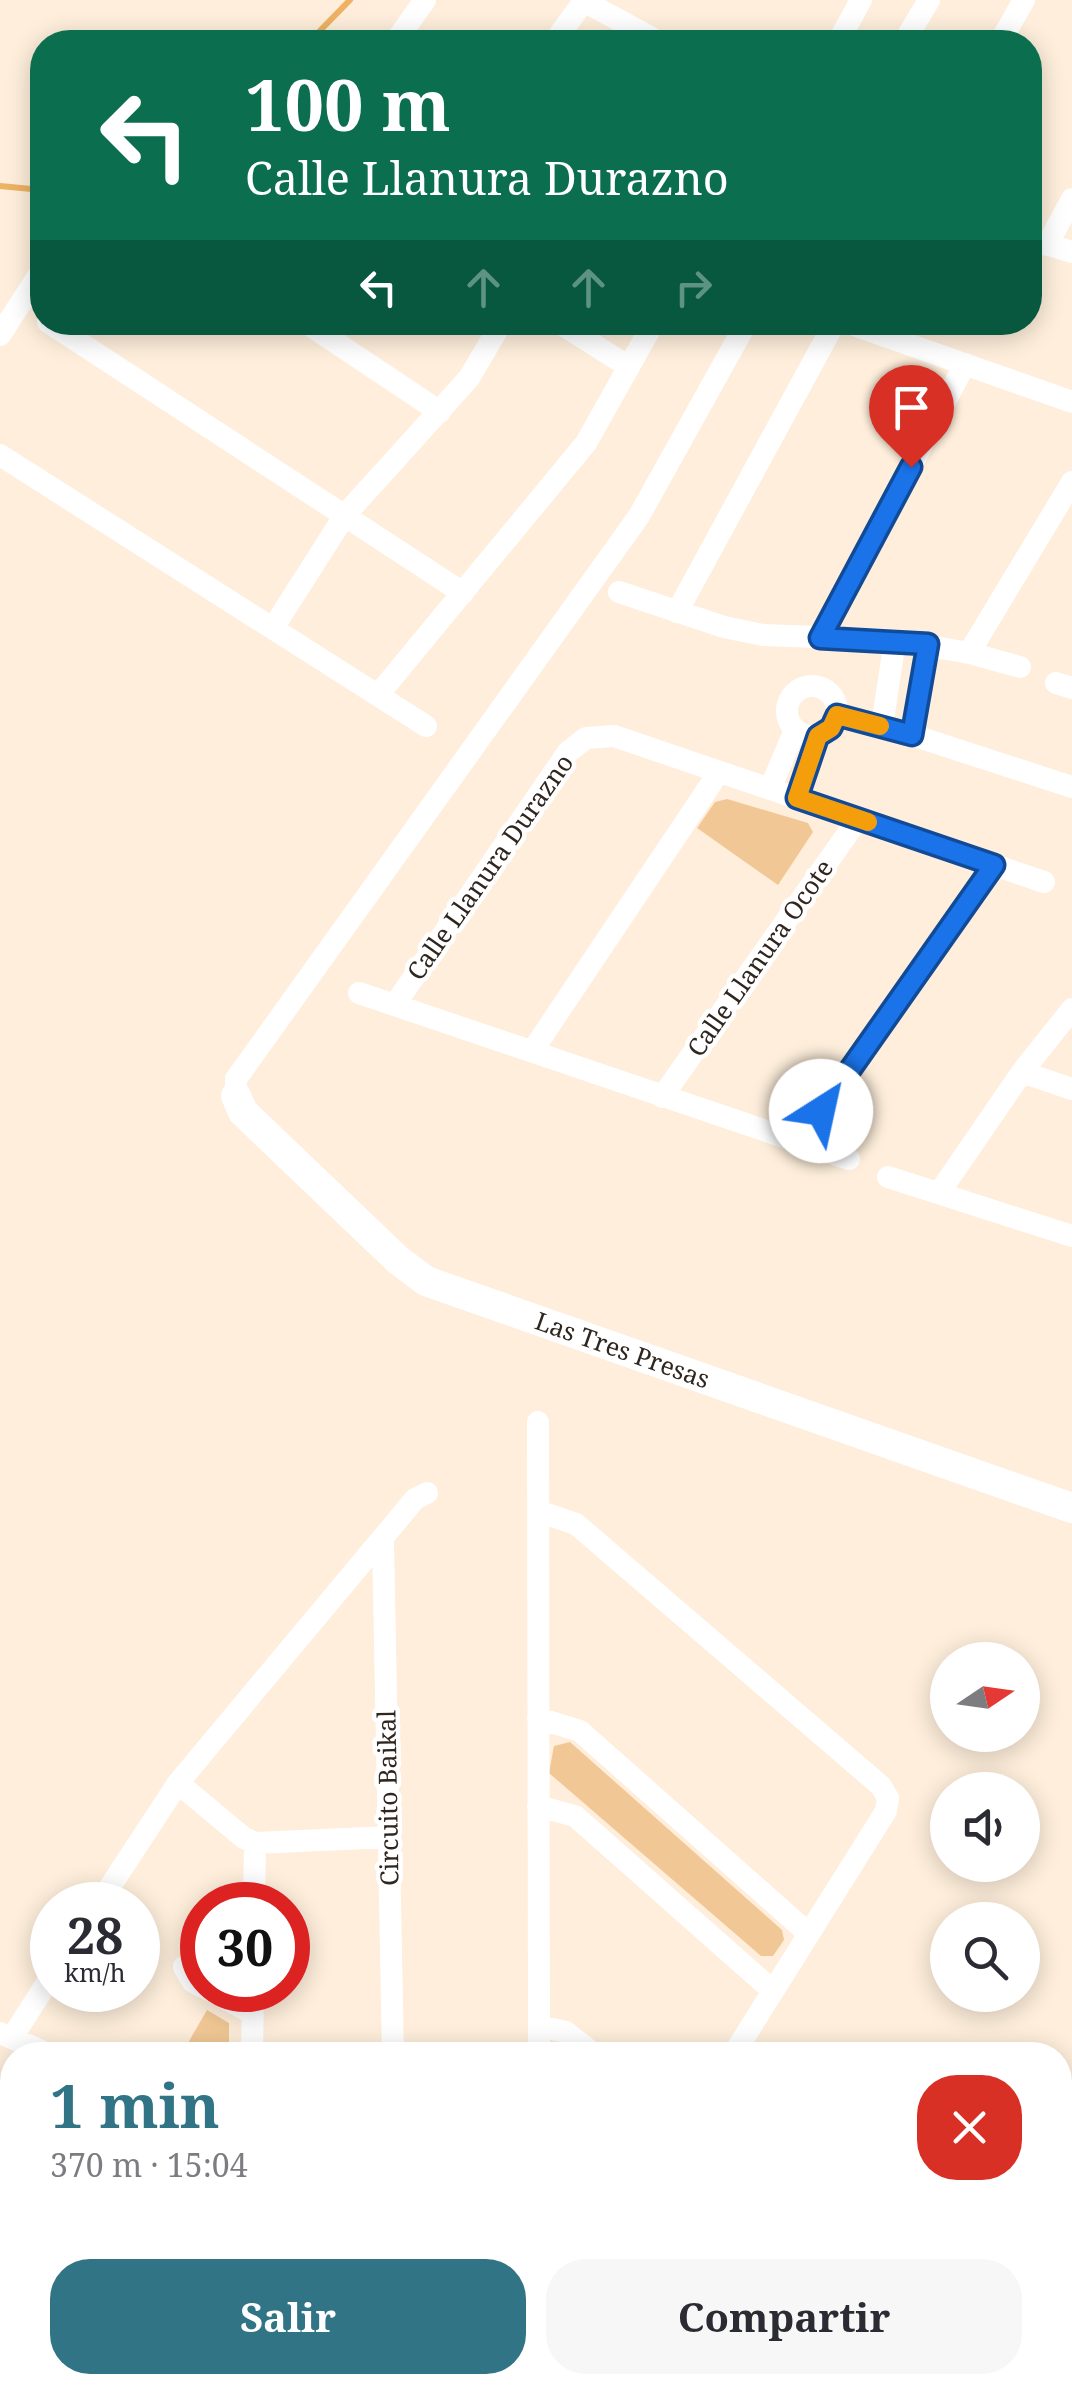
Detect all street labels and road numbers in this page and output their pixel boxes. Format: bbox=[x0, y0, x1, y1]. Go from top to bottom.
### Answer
street label: Calle Llanura Durazno bbox=[398, 747, 580, 986]
street label: Calle Llanura Ocote bbox=[678, 852, 840, 1063]
street label: Las Tres Presas bbox=[531, 1303, 715, 1395]
street label: Circuito Baikal bbox=[368, 1710, 406, 1886]

